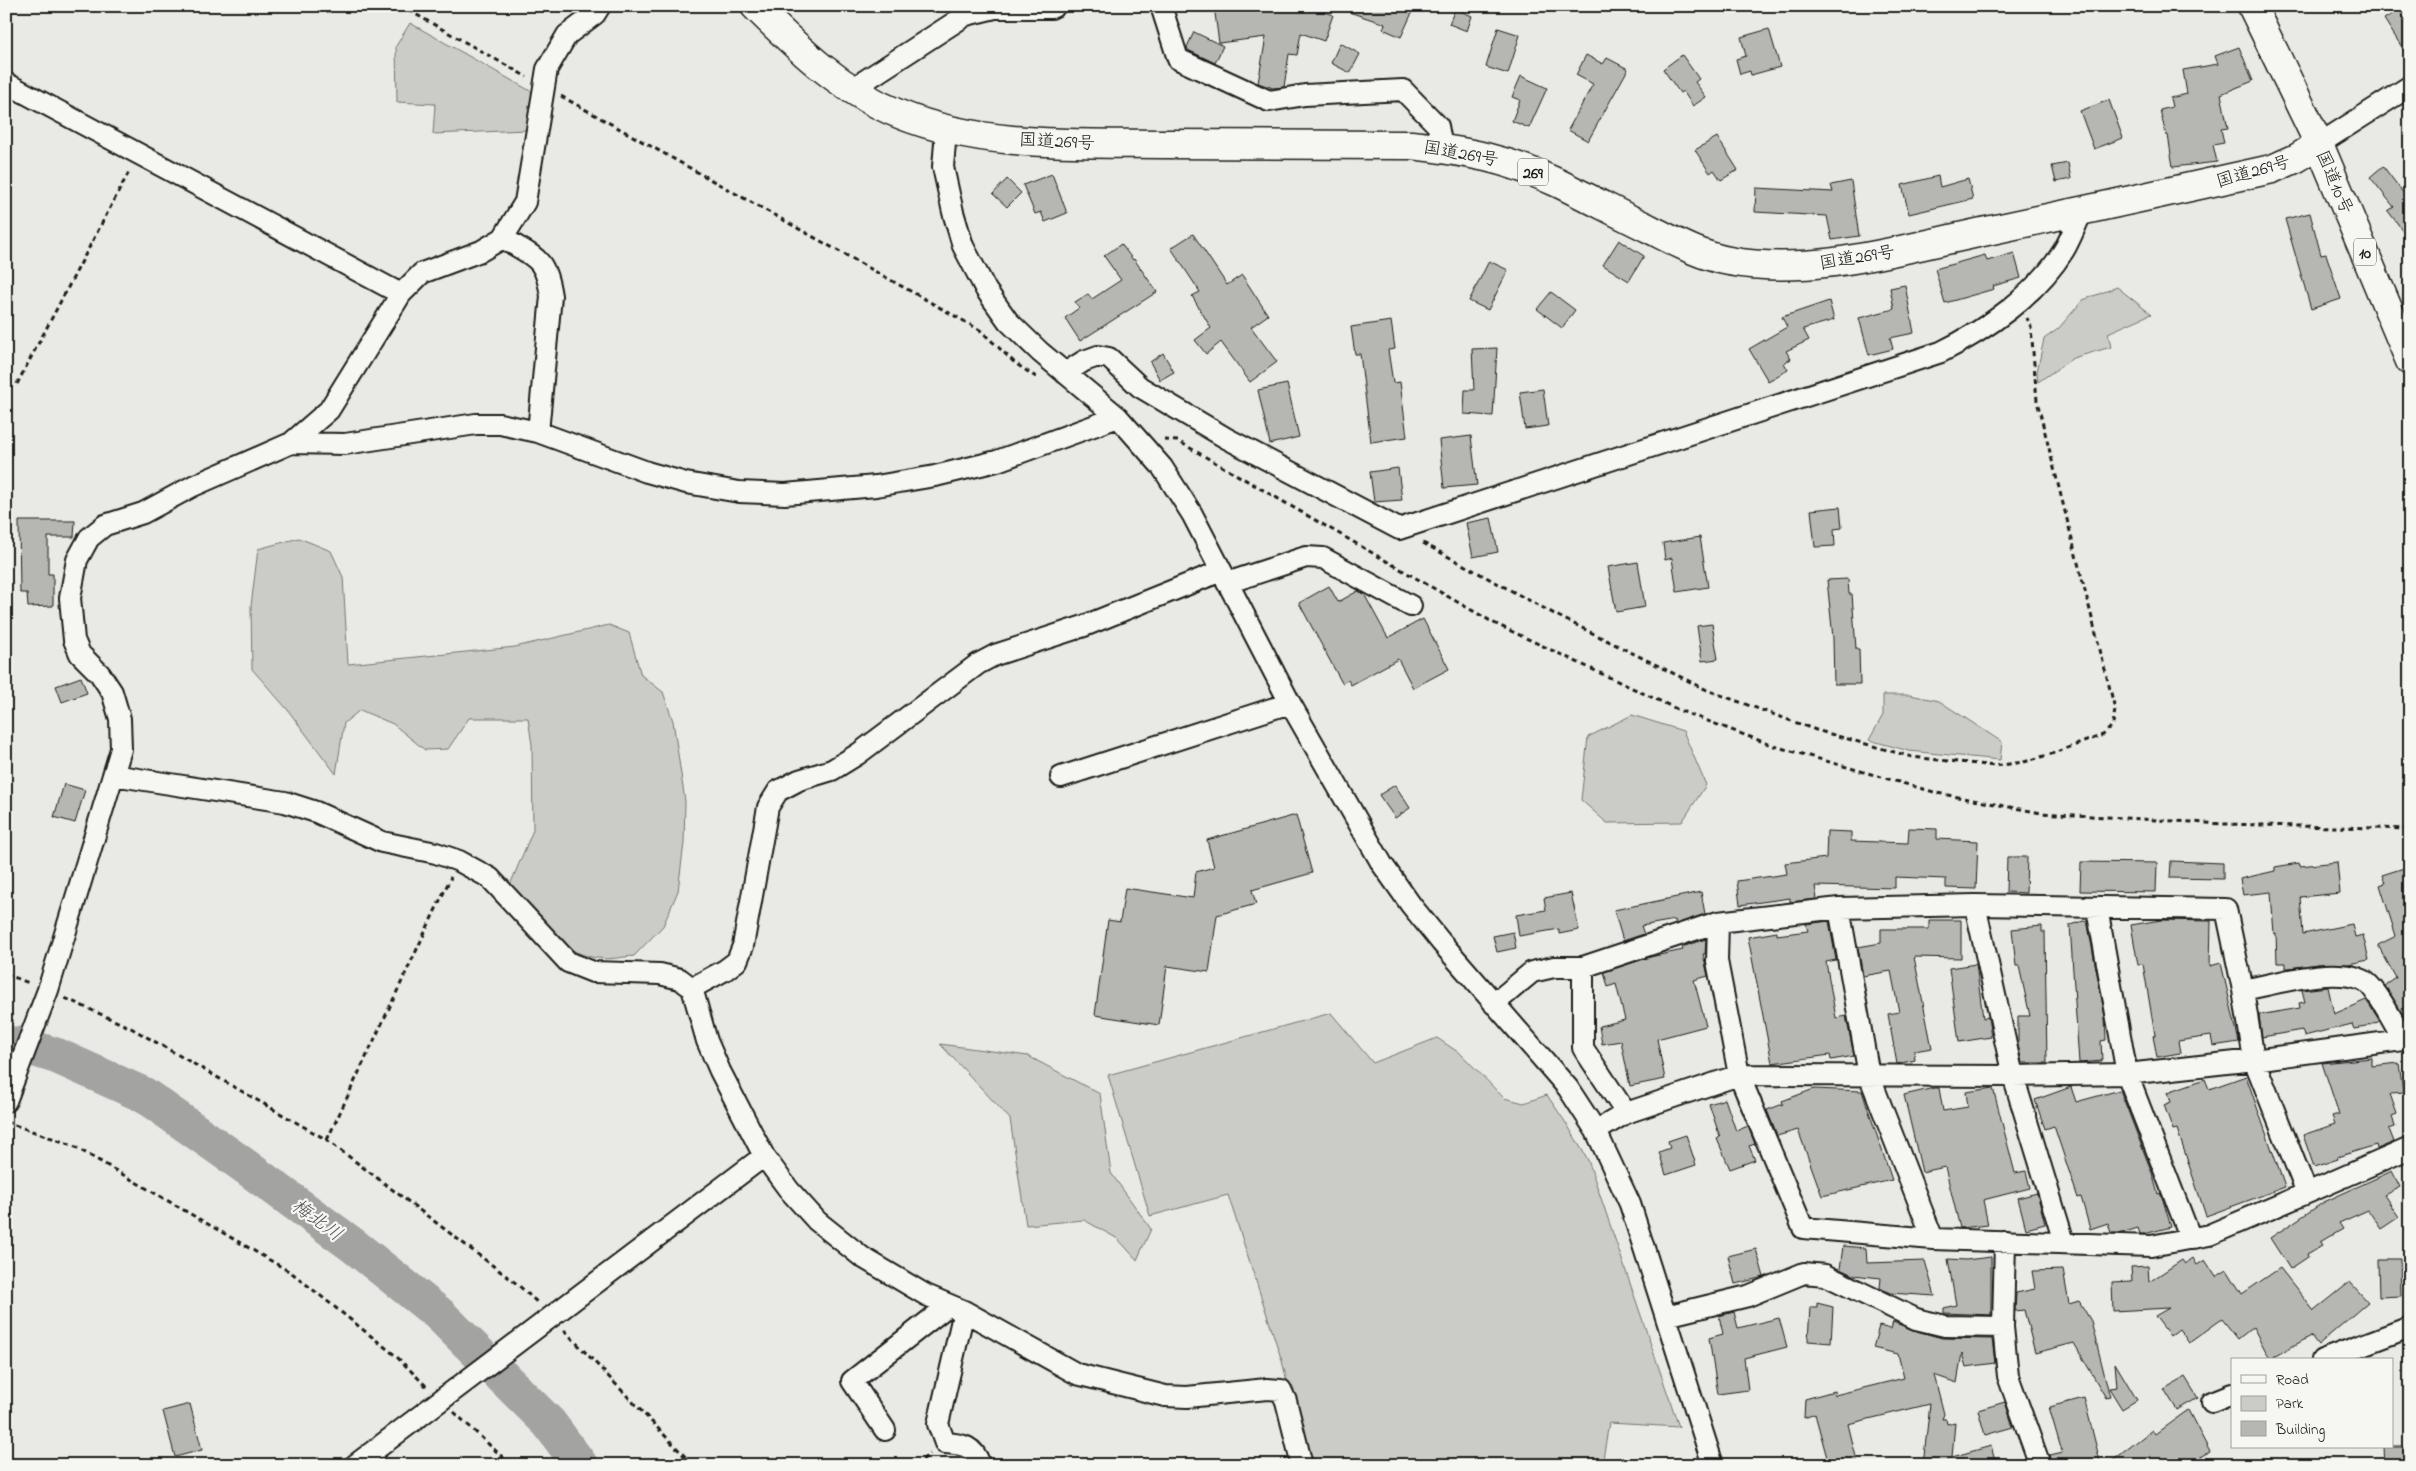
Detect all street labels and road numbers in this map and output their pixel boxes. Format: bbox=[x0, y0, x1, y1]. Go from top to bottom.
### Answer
street label: 国道269号 bbox=[1018, 128, 1096, 158]
street label: 国道269号 bbox=[1421, 136, 1500, 174]
street label: 国道10号 bbox=[2308, 147, 2358, 219]
street label: 国道269号 bbox=[2213, 150, 2294, 196]
road number: 269 bbox=[1518, 158, 1548, 186]
road number: 10 bbox=[2354, 238, 2376, 266]
street label: 国道269号 bbox=[1818, 240, 1897, 278]

